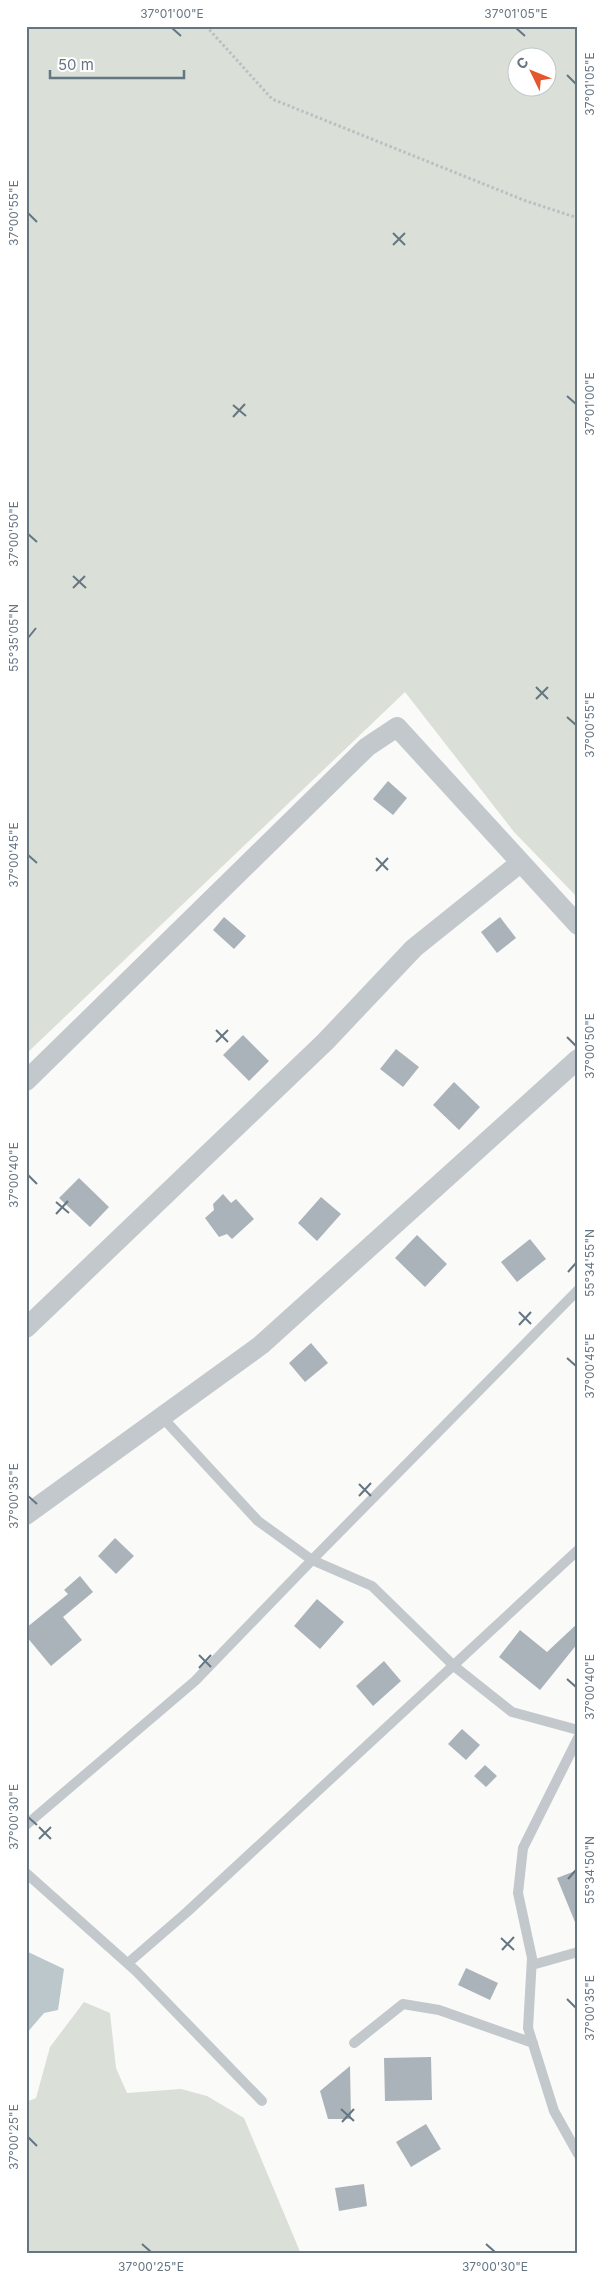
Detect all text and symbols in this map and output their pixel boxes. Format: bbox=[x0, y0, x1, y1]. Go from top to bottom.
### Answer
text: 37°01'00"E bbox=[140, 6, 204, 21]
text: 37°01'05"E bbox=[484, 6, 548, 21]
scale bar bbox=[50, 48, 184, 80]
north arrow bbox=[506, 48, 556, 98]
text: 37°01'05"E bbox=[582, 52, 597, 116]
text: С bbox=[512, 53, 532, 72]
text: 50 m bbox=[58, 55, 94, 74]
text: 37°00'55"E bbox=[6, 180, 21, 246]
text: 37°01'00"E bbox=[582, 372, 597, 436]
text: 37°00'50"E bbox=[6, 501, 21, 567]
text: 55°35'05"N bbox=[6, 604, 21, 672]
text: 37°00'55"E bbox=[582, 692, 597, 758]
text: 37°00'45"E bbox=[6, 822, 21, 888]
text: 37°00'50"E bbox=[582, 1013, 597, 1079]
text: 37°00'40"E bbox=[6, 1142, 21, 1208]
text: 55°34'55"N bbox=[582, 1229, 597, 1297]
text: 37°00'45"E bbox=[582, 1333, 597, 1399]
text: 37°00'35"E bbox=[6, 1463, 21, 1529]
text: 37°00'40"E bbox=[582, 1654, 597, 1720]
text: 37°00'30"E bbox=[6, 1784, 21, 1850]
text: 55°34'50"N bbox=[582, 1836, 597, 1904]
text: 37°00'35"E bbox=[582, 1975, 597, 2041]
text: 37°00'25"E bbox=[6, 2104, 21, 2170]
text: 37°00'25"E bbox=[118, 2259, 184, 2274]
text: 37°00'30"E bbox=[462, 2259, 528, 2274]

